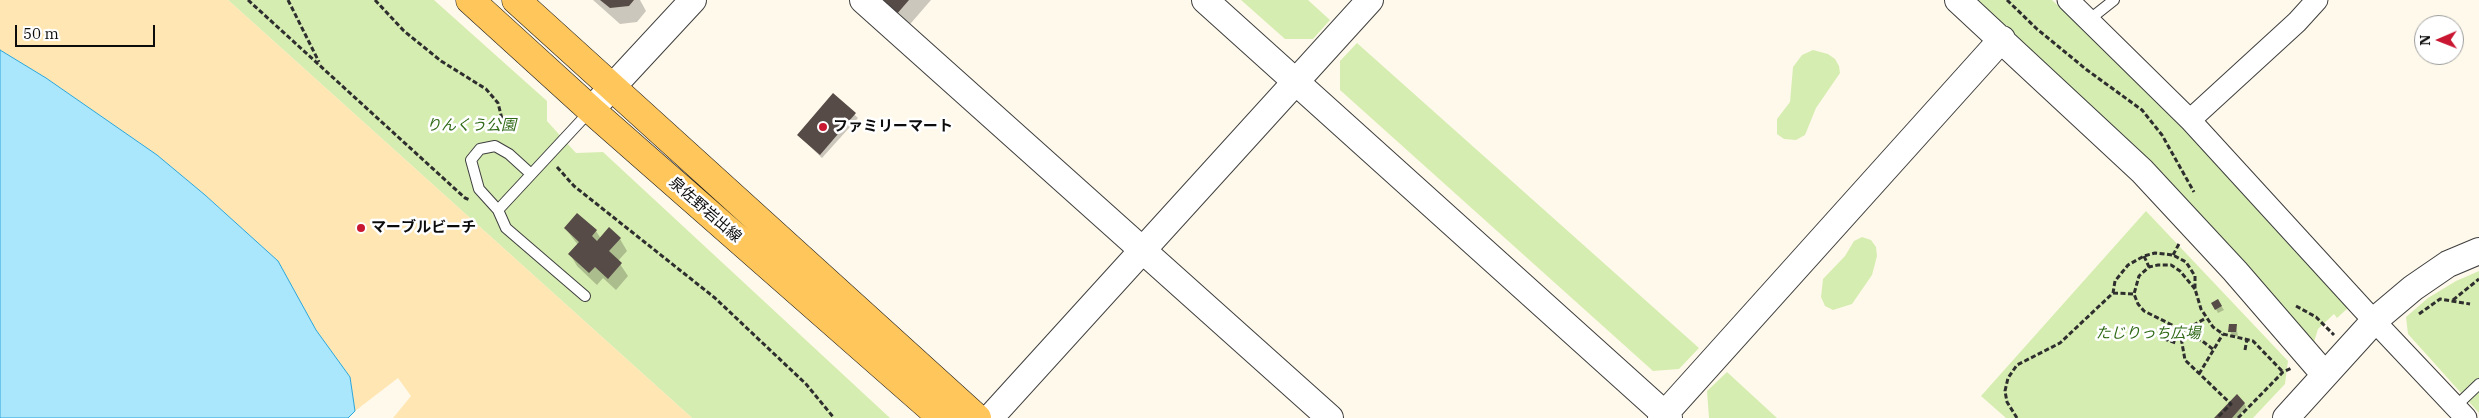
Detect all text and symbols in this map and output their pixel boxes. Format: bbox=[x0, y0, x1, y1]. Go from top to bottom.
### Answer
scale bar bbox=[18, 15, 158, 47]
north arrow bbox=[2414, 15, 2464, 65]
text: 50 m bbox=[23, 24, 59, 43]
text: N bbox=[2416, 35, 2434, 46]
park label: りんくう公園 bbox=[426, 117, 516, 135]
place label: ファミリーマート bbox=[833, 118, 953, 136]
marker: ファミリーマート bbox=[817, 121, 829, 133]
street label: 泉佐野岩出線 bbox=[665, 174, 745, 246]
place label: マーブルビーチ bbox=[371, 219, 476, 237]
marker: マーブルビーチ bbox=[355, 222, 367, 234]
park label: たじりっち広場 bbox=[2096, 325, 2200, 343]

